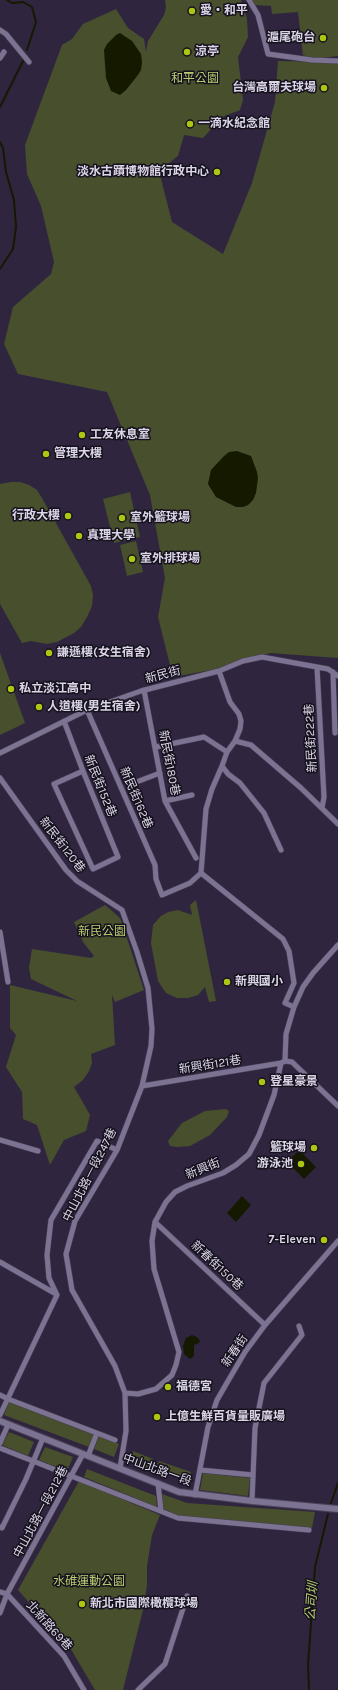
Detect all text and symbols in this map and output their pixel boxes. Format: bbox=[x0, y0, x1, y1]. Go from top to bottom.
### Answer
place label: 愛‧和平 bbox=[200, 4, 248, 18]
marker: 愛‧和平 bbox=[187, 6, 197, 16]
place label: 滬尾砲台 bbox=[267, 31, 315, 45]
marker: 滬尾砲台 bbox=[318, 33, 328, 43]
place label: 涼亭 bbox=[195, 45, 219, 59]
marker: 涼亭 bbox=[182, 47, 192, 57]
park label: 和平公園 bbox=[171, 72, 219, 86]
place label: 台灣高爾夫球場 bbox=[232, 81, 316, 95]
marker: 台灣高爾夫球場 bbox=[319, 83, 329, 93]
place label: 一滴水紀念館 bbox=[198, 117, 270, 131]
marker: 一滴水紀念館 bbox=[185, 119, 195, 129]
place label: 淡水古蹟博物館行政中心 bbox=[77, 165, 209, 179]
marker: 淡水古蹟博物館行政中心 bbox=[212, 167, 222, 177]
place label: 工友休息室 bbox=[90, 428, 150, 442]
marker: 工友休息室 bbox=[77, 430, 87, 440]
place label: 管理大樓 bbox=[54, 447, 102, 461]
marker: 管理大樓 bbox=[41, 449, 51, 459]
place label: 行政大樓 bbox=[12, 509, 60, 523]
marker: 行政大樓 bbox=[63, 511, 73, 521]
place label: 室外籃球場 bbox=[130, 511, 190, 525]
marker: 室外籃球場 bbox=[117, 513, 127, 523]
place label: 真理大學 bbox=[87, 529, 135, 543]
marker: 真理大學 bbox=[74, 531, 84, 541]
place label: 室外排球場 bbox=[140, 552, 200, 566]
marker: 室外排球場 bbox=[127, 554, 137, 564]
place label: 謙遜樓(女生宿舍) bbox=[57, 646, 151, 660]
marker: 謙遜樓(女生宿舍) bbox=[44, 648, 54, 658]
street label: 新民街 bbox=[144, 663, 182, 687]
place label: 私立淡江高中 bbox=[19, 682, 91, 696]
marker: 私立淡江高中 bbox=[6, 684, 16, 694]
place label: 人道樓(男生宿舍) bbox=[47, 700, 141, 714]
marker: 人道樓(男生宿舍) bbox=[34, 702, 44, 712]
street label: 新民街222巷 bbox=[302, 703, 320, 773]
street label: 新民街180巷 bbox=[156, 729, 182, 797]
street label: 新民街152巷 bbox=[81, 753, 119, 819]
street label: 新民街162巷 bbox=[117, 765, 155, 831]
street label: 新民街120巷 bbox=[36, 815, 88, 875]
park label: 新民公園 bbox=[78, 925, 126, 939]
place label: 新興國小 bbox=[235, 975, 283, 989]
marker: 新興國小 bbox=[222, 977, 232, 987]
street label: 新興街121巷 bbox=[178, 1053, 242, 1077]
place label: 登星豪景 bbox=[270, 1075, 318, 1089]
marker: 登星豪景 bbox=[257, 1077, 267, 1087]
street label: 中山北路一段247巷 bbox=[60, 1126, 120, 1224]
place label: 籃球場 bbox=[270, 1141, 306, 1155]
marker: 籃球場 bbox=[309, 1143, 319, 1153]
street label: 新興街 bbox=[184, 1156, 222, 1182]
place label: 游泳池 bbox=[257, 1157, 293, 1171]
marker: 游泳池 bbox=[296, 1159, 306, 1169]
place label: 7-Eleven bbox=[268, 1233, 316, 1247]
marker: 7-Eleven bbox=[319, 1235, 329, 1245]
street label: 新春街150巷 bbox=[188, 1238, 246, 1294]
street label: 新春街 bbox=[219, 1332, 251, 1370]
place label: 福德宮 bbox=[176, 1380, 212, 1394]
marker: 福德宮 bbox=[163, 1382, 173, 1392]
place label: 上億生鮮百貨量販廣場 bbox=[165, 1410, 285, 1424]
marker: 上億生鮮百貨量販廣場 bbox=[152, 1412, 162, 1422]
street label: 中山北路一段 bbox=[121, 1451, 193, 1489]
street label: 中山北路一段212巷 bbox=[11, 1464, 71, 1560]
park label: 水碓運動公園 bbox=[53, 1575, 125, 1589]
water label: 公司圳 bbox=[303, 1581, 321, 1621]
place label: 新北市國際橄欖球場 bbox=[90, 1597, 198, 1611]
street label: 北新路69巷 bbox=[23, 1598, 75, 1654]
marker: 新北市國際橄欖球場 bbox=[77, 1599, 87, 1609]

